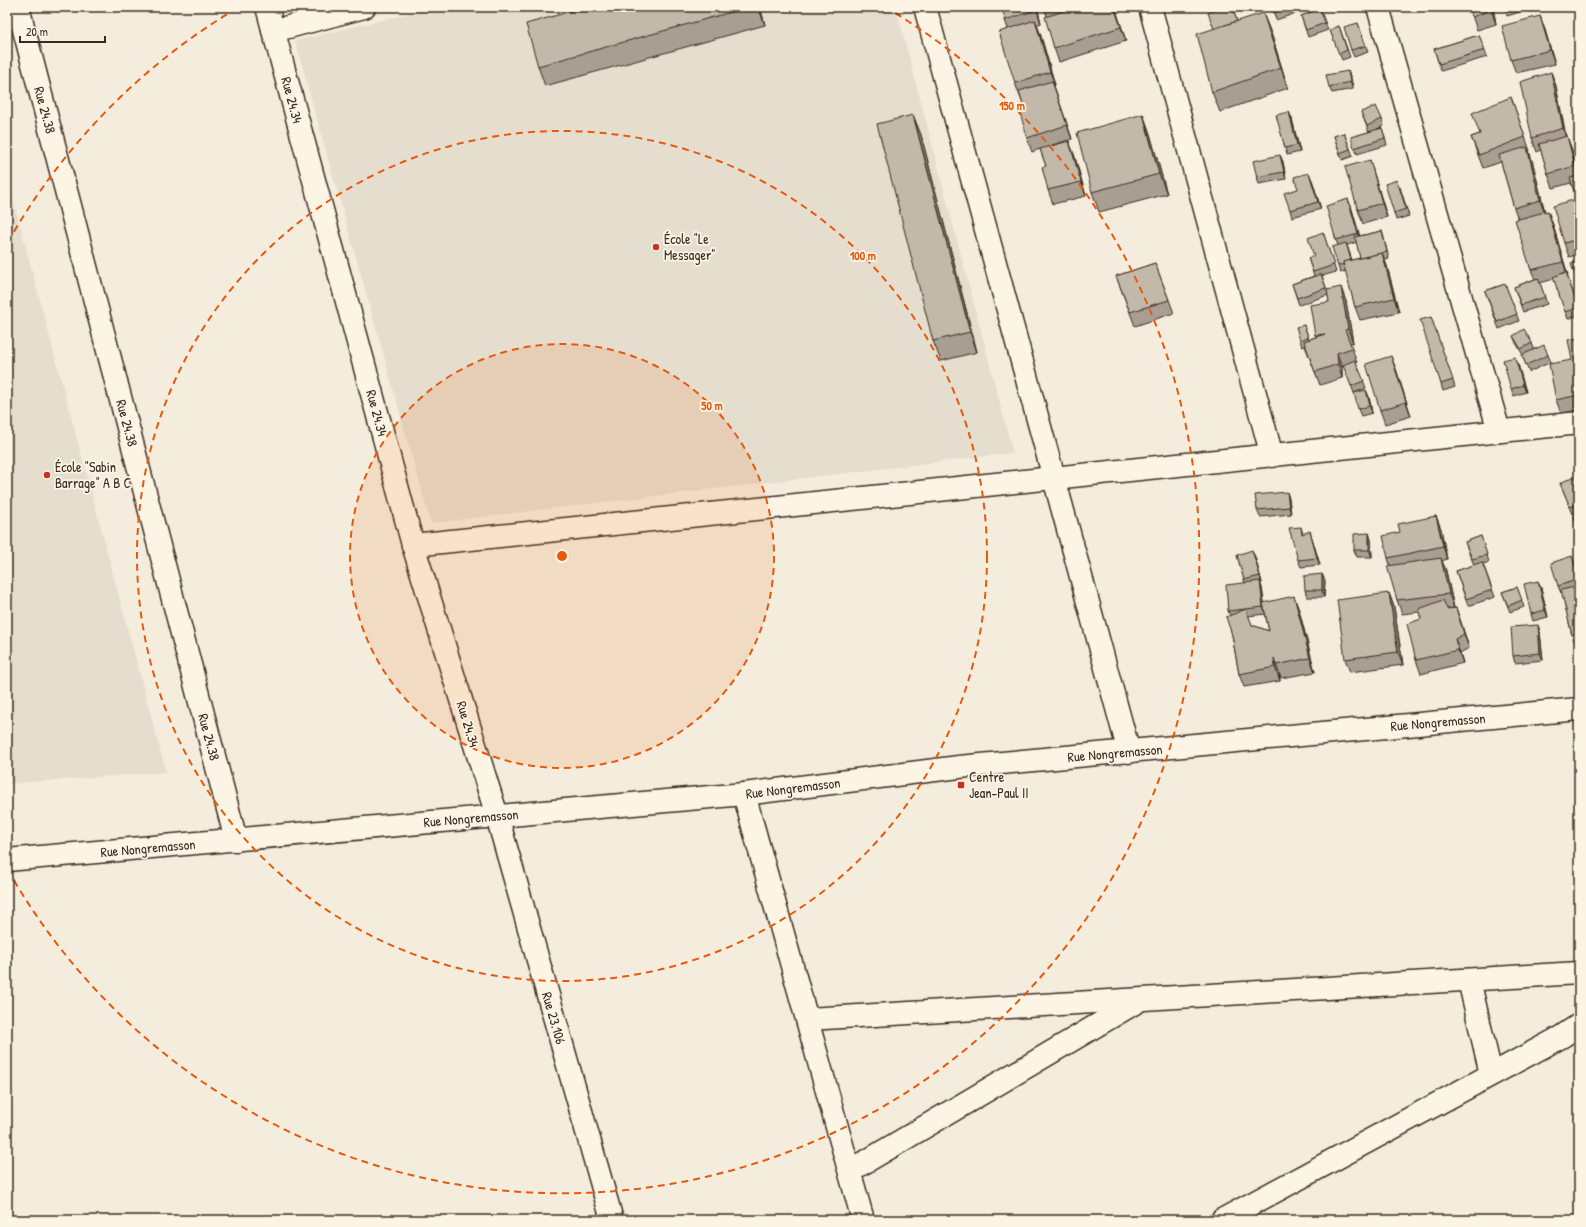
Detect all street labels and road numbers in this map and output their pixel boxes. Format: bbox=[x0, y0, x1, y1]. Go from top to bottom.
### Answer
street label: Rue 24.34 bbox=[277, 75, 308, 125]
street label: Rue 24.38 bbox=[30, 84, 61, 135]
street label: Rue 24.34 bbox=[362, 388, 393, 438]
street label: Rue 24.38 bbox=[112, 397, 143, 448]
street label: Rue 24.34 bbox=[453, 699, 484, 749]
street label: Rue Nongremasson bbox=[1390, 708, 1486, 736]
street label: Rue 24.38 bbox=[194, 711, 225, 762]
street label: Rue Nongremasson bbox=[1067, 739, 1163, 767]
street label: Rue Nongremasson bbox=[745, 772, 841, 804]
street label: Rue Nongremasson bbox=[423, 804, 519, 832]
street label: Rue Nongremasson bbox=[100, 834, 196, 862]
street label: Rue 23.106 bbox=[538, 990, 571, 1047]

